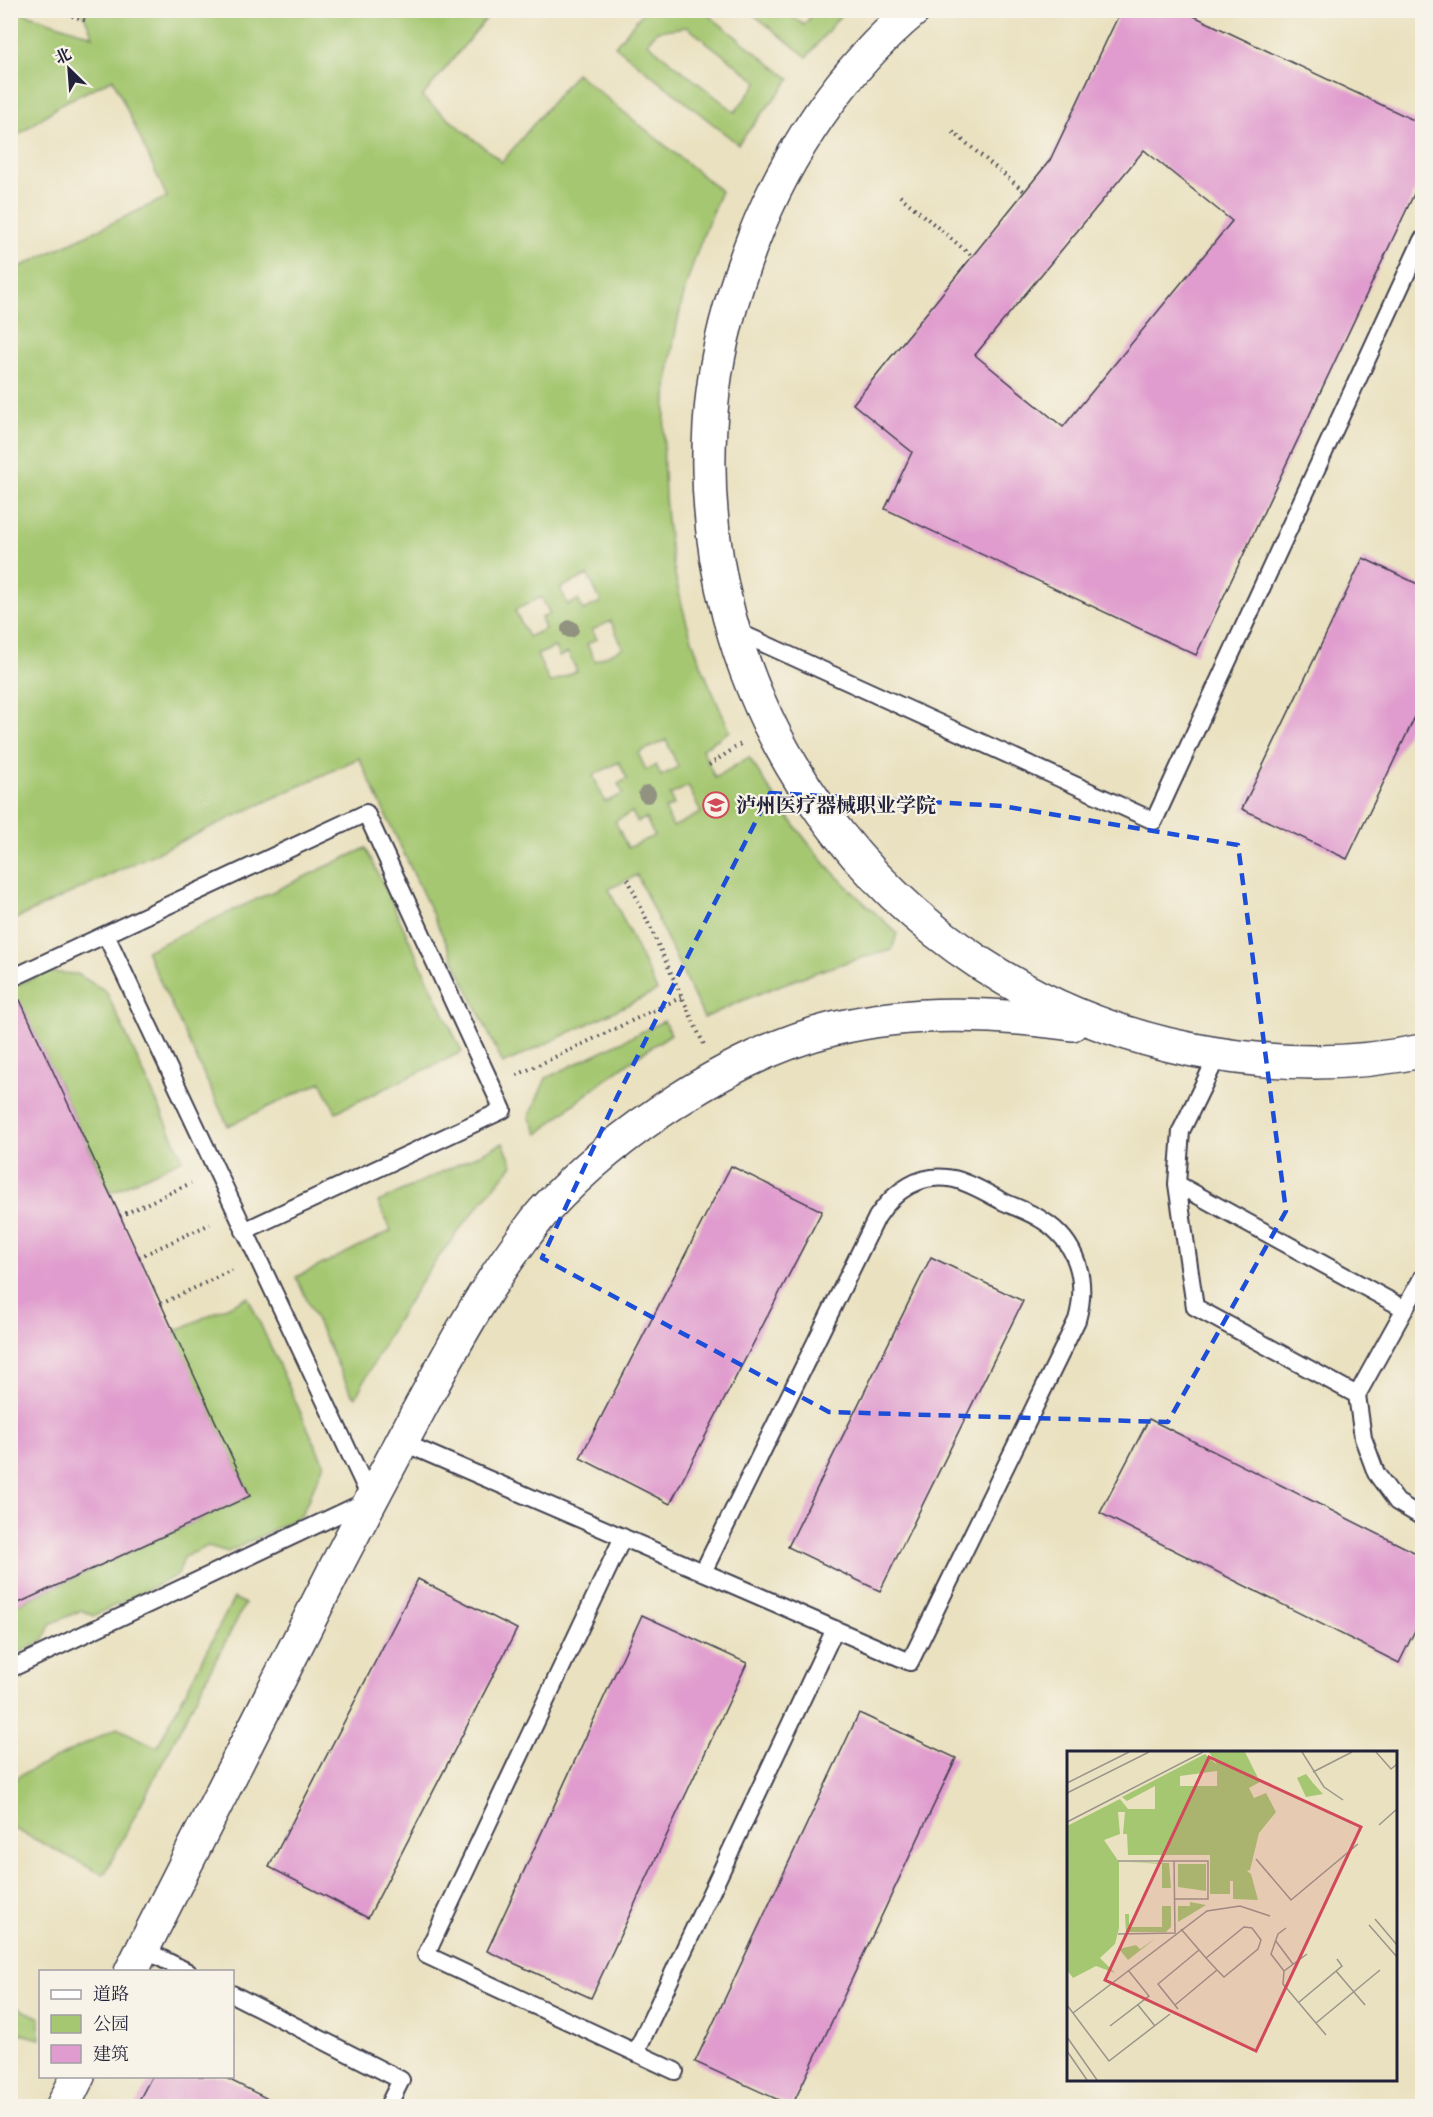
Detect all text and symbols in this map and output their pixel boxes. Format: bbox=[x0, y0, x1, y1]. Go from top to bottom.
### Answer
north arrow bbox=[39, 39, 99, 99]
text: 北 bbox=[52, 44, 74, 68]
school or university icon: 泸州医疗器械职业学院 bbox=[701, 790, 731, 820]
place label: 泸州医疗器械职业学院 bbox=[736, 794, 936, 817]
inset map bbox=[1067, 1751, 1397, 2081]
legend bbox=[39, 1970, 234, 2078]
text: 道路 bbox=[93, 1984, 129, 2005]
text: 公园 bbox=[93, 2014, 129, 2035]
text: 建筑 bbox=[93, 2044, 129, 2065]

